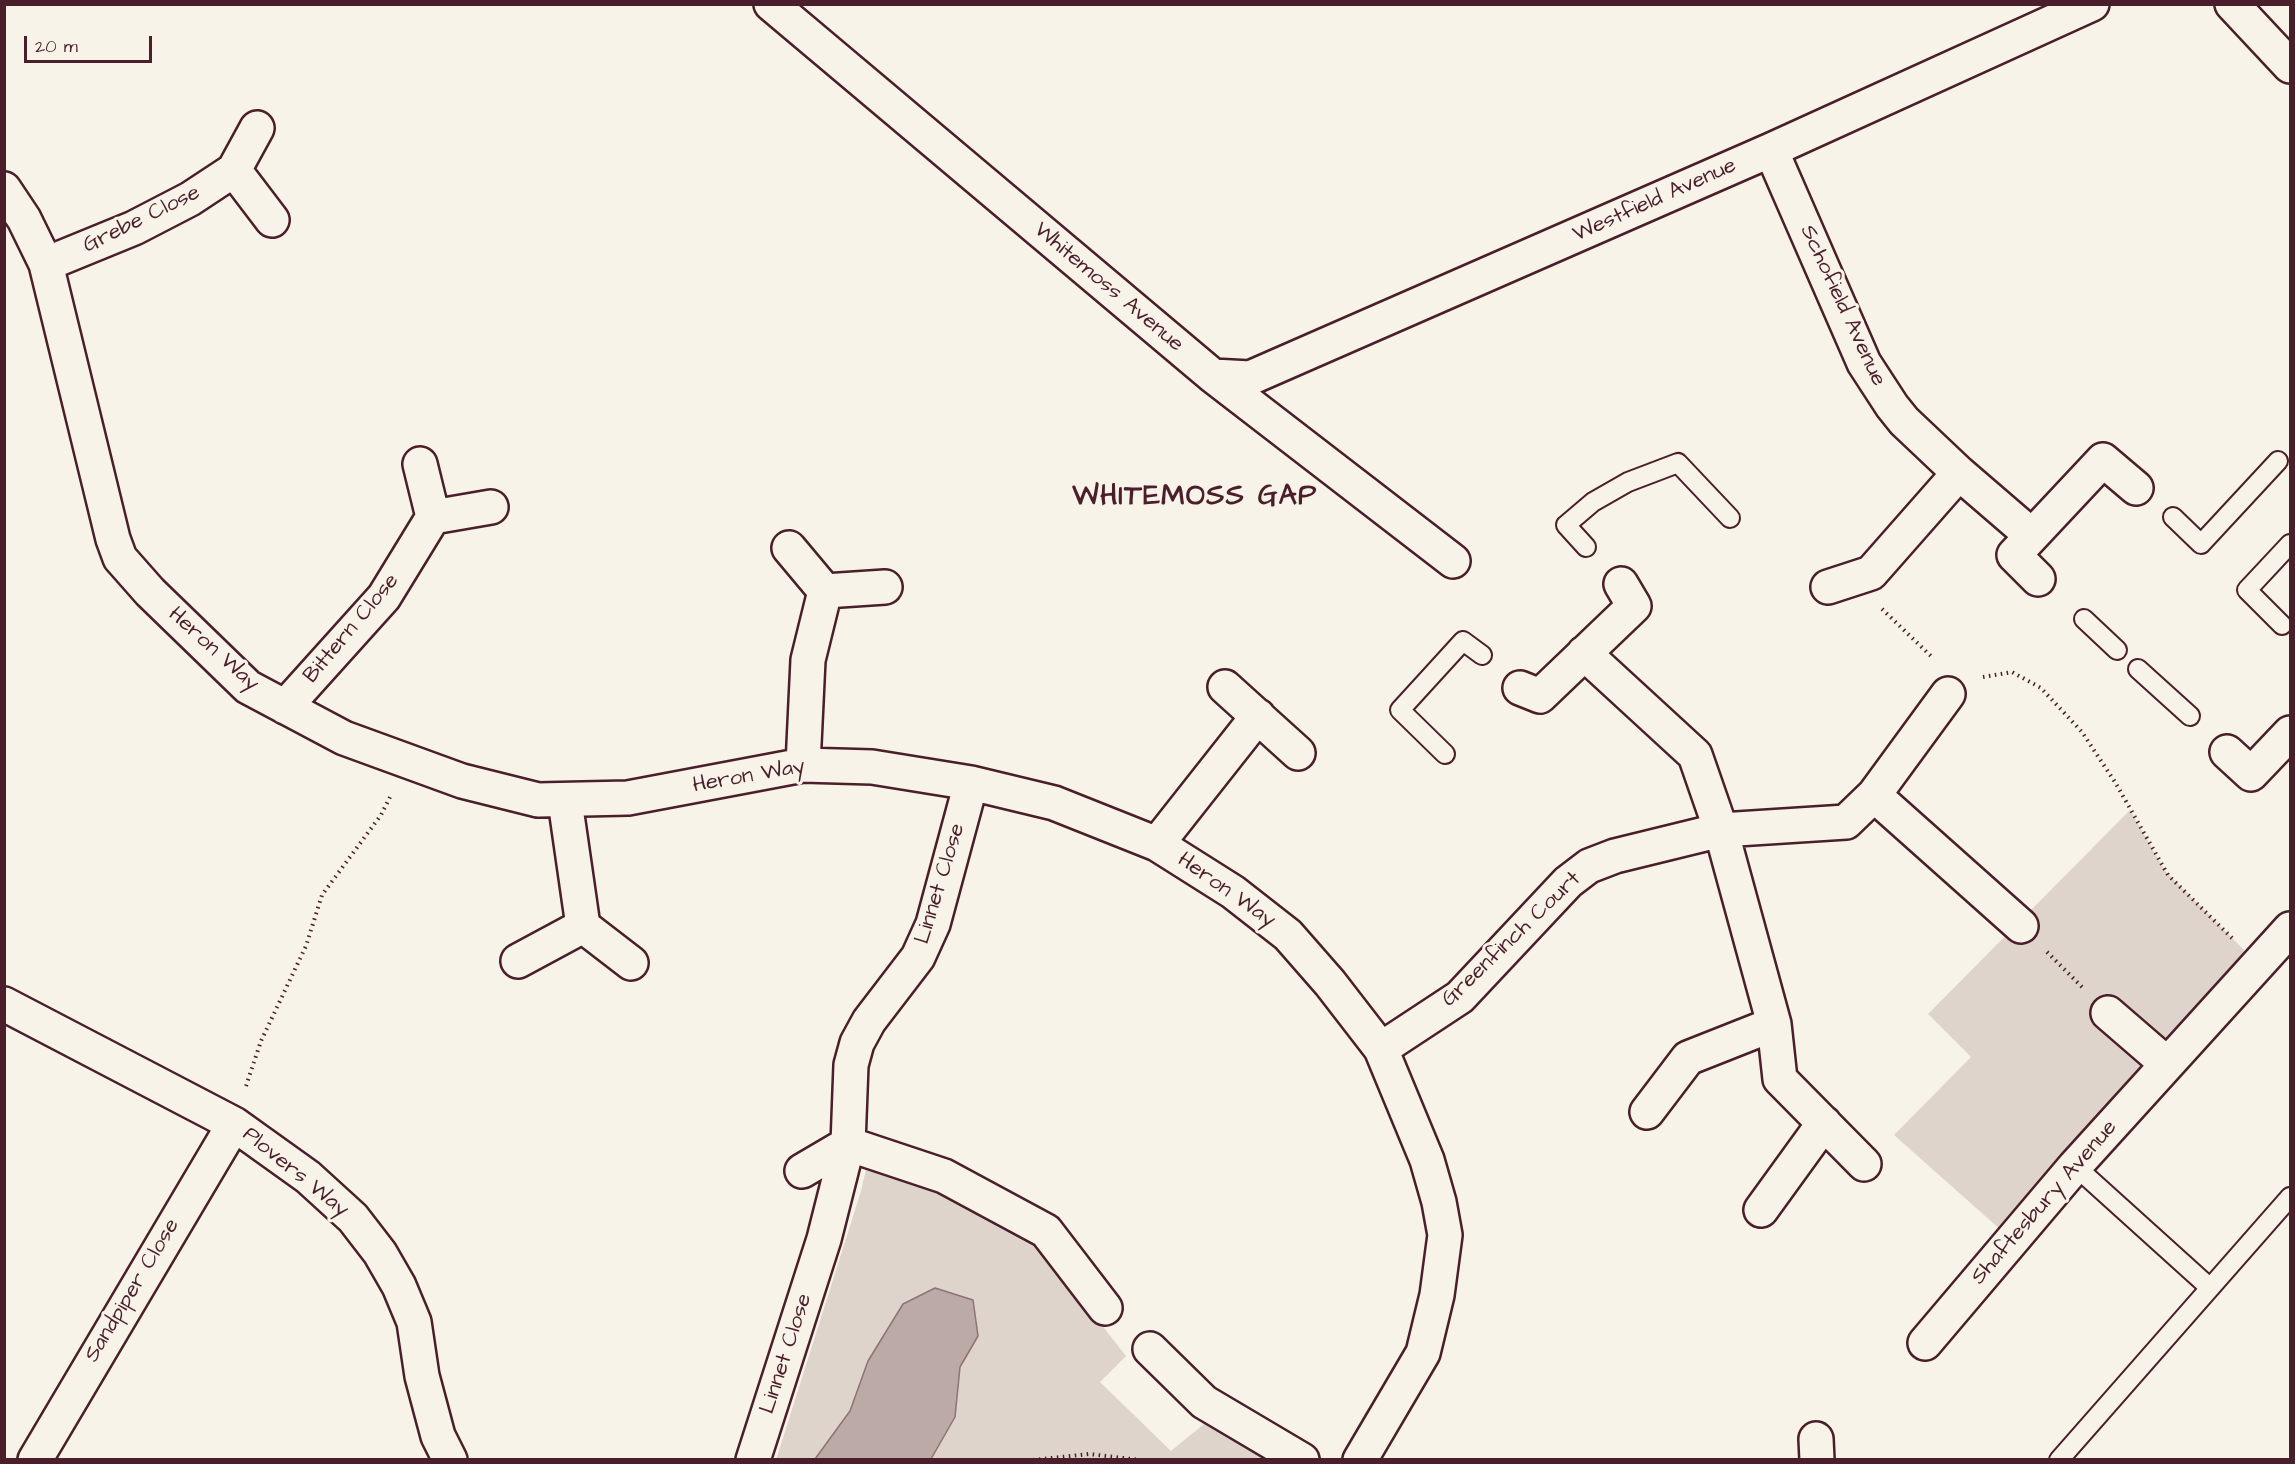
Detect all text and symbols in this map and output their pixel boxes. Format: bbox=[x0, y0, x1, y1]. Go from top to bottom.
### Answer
scale bar bbox=[27, 24, 154, 62]
text: 20 m bbox=[35, 34, 78, 59]
street label: Westfield Avenue bbox=[1569, 153, 1741, 249]
street label: Grebe Close bbox=[79, 180, 205, 260]
street label: Whitemoss Avenue bbox=[1028, 218, 1188, 358]
street label: Schofield Avenue bbox=[1793, 221, 1891, 391]
district label: WHITEMOSS GAP bbox=[1072, 481, 1318, 515]
street label: Bittern Close bbox=[299, 569, 405, 689]
street label: Heron Way bbox=[162, 602, 264, 698]
street label: Heron Way bbox=[691, 754, 807, 800]
street label: Linnet Close bbox=[910, 821, 972, 947]
street label: Heron Way bbox=[1172, 848, 1280, 934]
street label: Greenfinch Court bbox=[1437, 867, 1587, 1013]
street label: Shaftesbury Avenue bbox=[1966, 1115, 2124, 1291]
street label: Plovers Way bbox=[237, 1122, 353, 1224]
street label: Sandpiper Close bbox=[80, 1214, 186, 1368]
street label: Linnet Close bbox=[755, 1291, 819, 1417]

